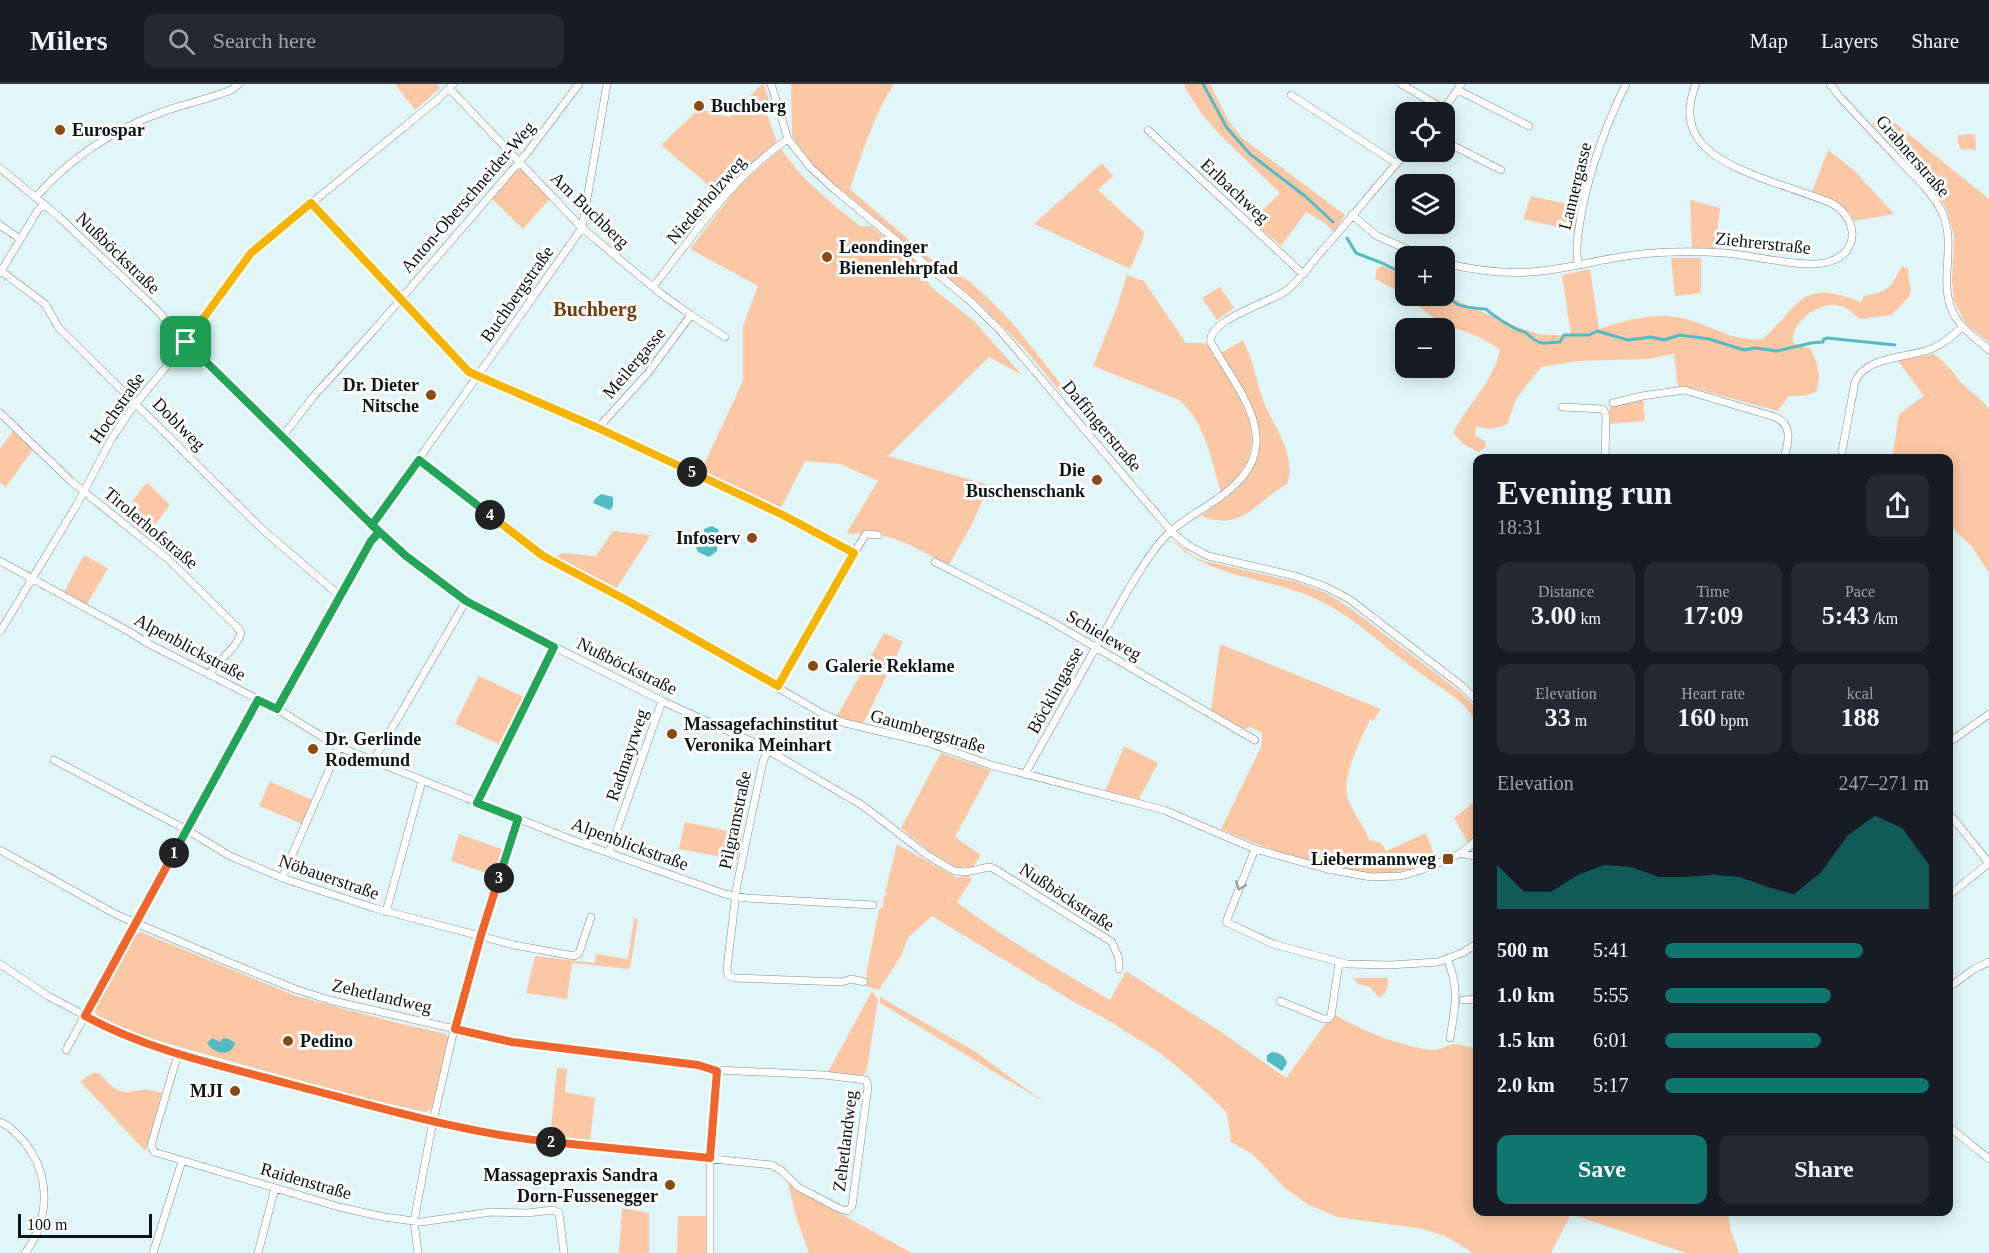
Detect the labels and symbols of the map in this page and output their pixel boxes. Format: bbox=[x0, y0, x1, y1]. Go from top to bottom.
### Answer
place label: Buchberg bbox=[711, 96, 786, 116]
marker: Buchberg bbox=[692, 99, 706, 113]
street label: Grabnerstraße bbox=[1872, 111, 1954, 201]
street label: Anton-Oberschneider-Weg bbox=[397, 117, 539, 277]
place label: Eurospar bbox=[72, 120, 145, 140]
marker: Eurospar bbox=[53, 123, 67, 137]
street label: Lannergasse bbox=[1554, 140, 1596, 232]
street label: Niederholzweg bbox=[662, 152, 750, 248]
street label: Erlbachweg bbox=[1197, 154, 1273, 228]
street label: Am Buchberg bbox=[547, 168, 633, 252]
street label: Nußböckstraße bbox=[72, 208, 164, 298]
street label: Ziehrerstraße bbox=[1714, 228, 1812, 258]
place label: Leondinger Bienenlehrpfad bbox=[839, 237, 958, 278]
street label: Buchbergstraße bbox=[477, 242, 557, 346]
marker: Leondinger Bienenlehrpfad bbox=[820, 250, 834, 264]
district label: Buchberg bbox=[553, 298, 637, 321]
pin bbox=[160, 316, 211, 367]
street label: Meilergasse bbox=[598, 323, 670, 403]
street label: Hochstraße bbox=[85, 369, 149, 447]
place label: Dr. Dieter Nitsche bbox=[343, 375, 419, 416]
street label: Daffingerstraße bbox=[1058, 376, 1146, 476]
marker: Dr. Dieter Nitsche bbox=[424, 388, 438, 402]
street label: Doblweg bbox=[149, 394, 209, 454]
pin: 5 bbox=[677, 457, 707, 487]
place label: Die Buschenschank bbox=[966, 460, 1085, 501]
marker: Die Buschenschank bbox=[1090, 473, 1104, 487]
street label: Tirolerhofstraße bbox=[100, 483, 202, 573]
pin: 4 bbox=[475, 500, 505, 530]
place label: Infoserv bbox=[676, 528, 740, 548]
marker: Infoserv bbox=[745, 531, 759, 545]
street label: Schieleweg bbox=[1063, 606, 1145, 664]
street label: Alpenblickstraße bbox=[131, 609, 249, 685]
street label: Nußböckstraße bbox=[574, 633, 680, 699]
street label: Böcklingasse bbox=[1023, 643, 1087, 737]
place label: Galerie Reklame bbox=[825, 656, 954, 676]
marker: Galerie Reklame bbox=[806, 659, 820, 673]
street label: Gaumbergstraße bbox=[868, 705, 988, 757]
street label: Radmayrweg bbox=[602, 706, 652, 804]
place label: Massagefachinstitut Veronika Meinhart bbox=[684, 714, 838, 755]
marker: Massagefachinstitut Veronika Meinhart bbox=[665, 727, 679, 741]
place label: Dr. Gerlinde Rodemund bbox=[325, 729, 421, 770]
marker: Dr. Gerlinde Rodemund bbox=[306, 742, 320, 756]
street label: Pilgramstraße bbox=[715, 769, 755, 871]
street label: Alpenblickstraße bbox=[569, 814, 691, 874]
pin: 1 bbox=[159, 838, 189, 868]
place label: Liebermannweg bbox=[1311, 849, 1436, 869]
street label: Nöbauerstraße bbox=[276, 850, 382, 904]
marker: Liebermannweg bbox=[1441, 852, 1455, 866]
street label: Nußböckstraße bbox=[1016, 859, 1118, 935]
pin: 3 bbox=[484, 863, 514, 893]
one-way arrow bbox=[1235, 879, 1247, 890]
street label: Zehetlandweg bbox=[330, 975, 434, 1017]
place label: Pedino bbox=[300, 1031, 353, 1051]
marker: Pedino bbox=[281, 1034, 295, 1048]
place label: MJI bbox=[190, 1081, 223, 1101]
marker: MJI bbox=[228, 1084, 242, 1098]
street label: Zehetlandweg bbox=[829, 1089, 861, 1193]
pin: 2 bbox=[536, 1127, 566, 1157]
street label: Raidenstraße bbox=[258, 1158, 354, 1204]
place label: Massagepraxis Sandra Dorn-Fussenegger bbox=[483, 1165, 658, 1206]
marker: Massagepraxis Sandra Dorn-Fussenegger bbox=[663, 1178, 677, 1192]
scale bar bbox=[18, 1211, 152, 1238]

